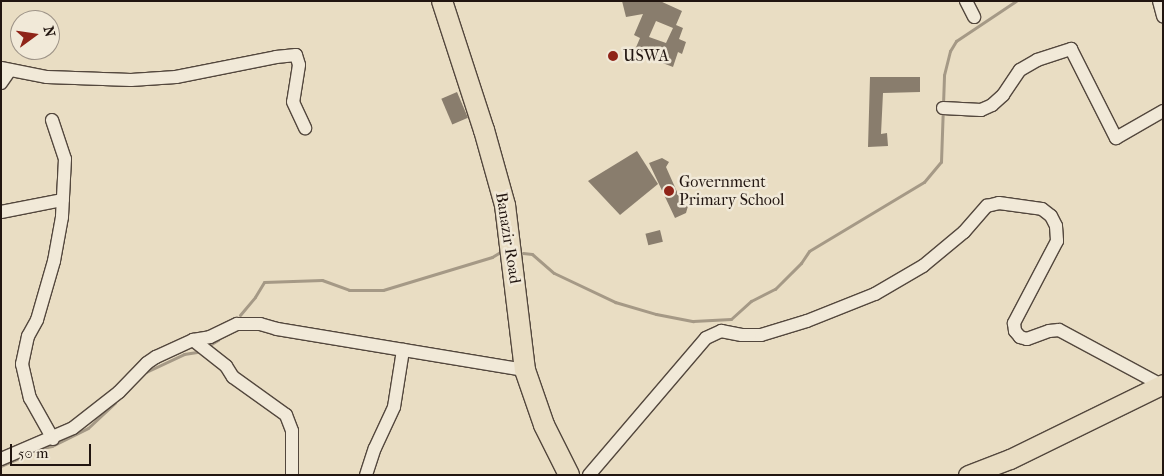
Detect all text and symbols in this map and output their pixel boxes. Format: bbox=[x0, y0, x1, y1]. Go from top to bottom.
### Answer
north arrow bbox=[10, 10, 60, 60]
text: N bbox=[40, 24, 59, 39]
place label: USWA bbox=[623, 46, 669, 66]
marker: USWA bbox=[607, 50, 619, 62]
place label: Government Primary School bbox=[679, 172, 784, 210]
marker: Government Primary School bbox=[663, 185, 675, 197]
street label: Banazir Road bbox=[491, 191, 525, 285]
scale bar bbox=[12, 434, 94, 466]
text: 50 m bbox=[18, 444, 48, 462]

